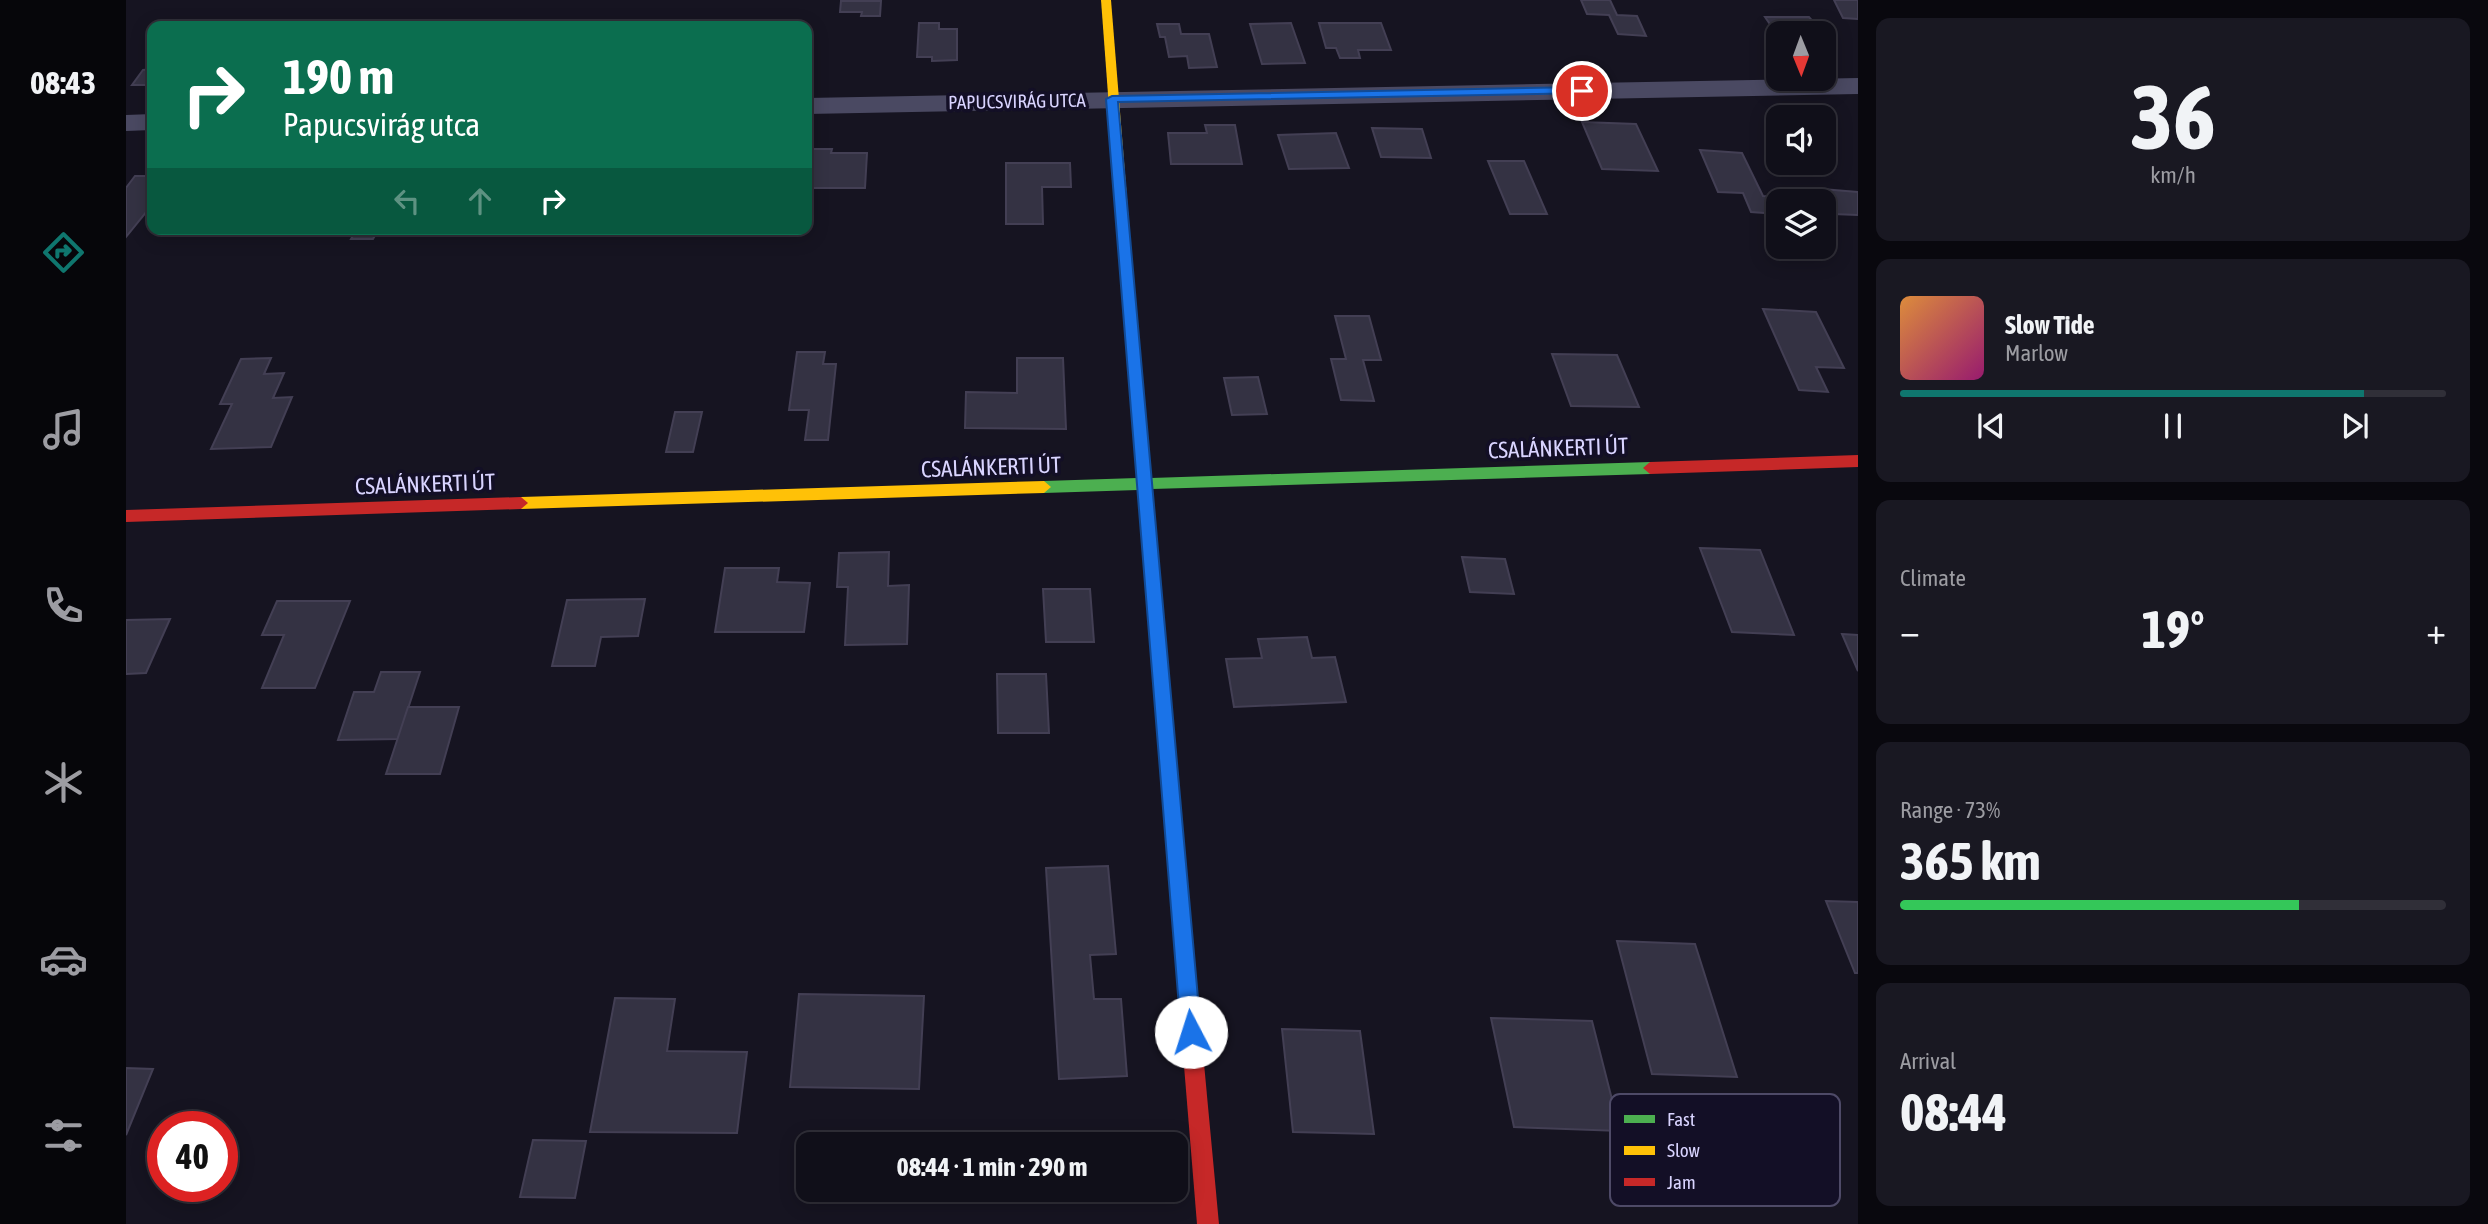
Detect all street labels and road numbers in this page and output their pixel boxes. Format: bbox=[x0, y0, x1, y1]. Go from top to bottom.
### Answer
street label: PAPUCSVIRÁG UTCA bbox=[948, 89, 1087, 113]
street label: CSALÁNKERTI ÚT bbox=[1487, 433, 1629, 463]
street label: CSALÁNKERTI ÚT bbox=[920, 452, 1062, 482]
street label: CSALÁNKERTI ÚT bbox=[354, 469, 496, 499]

